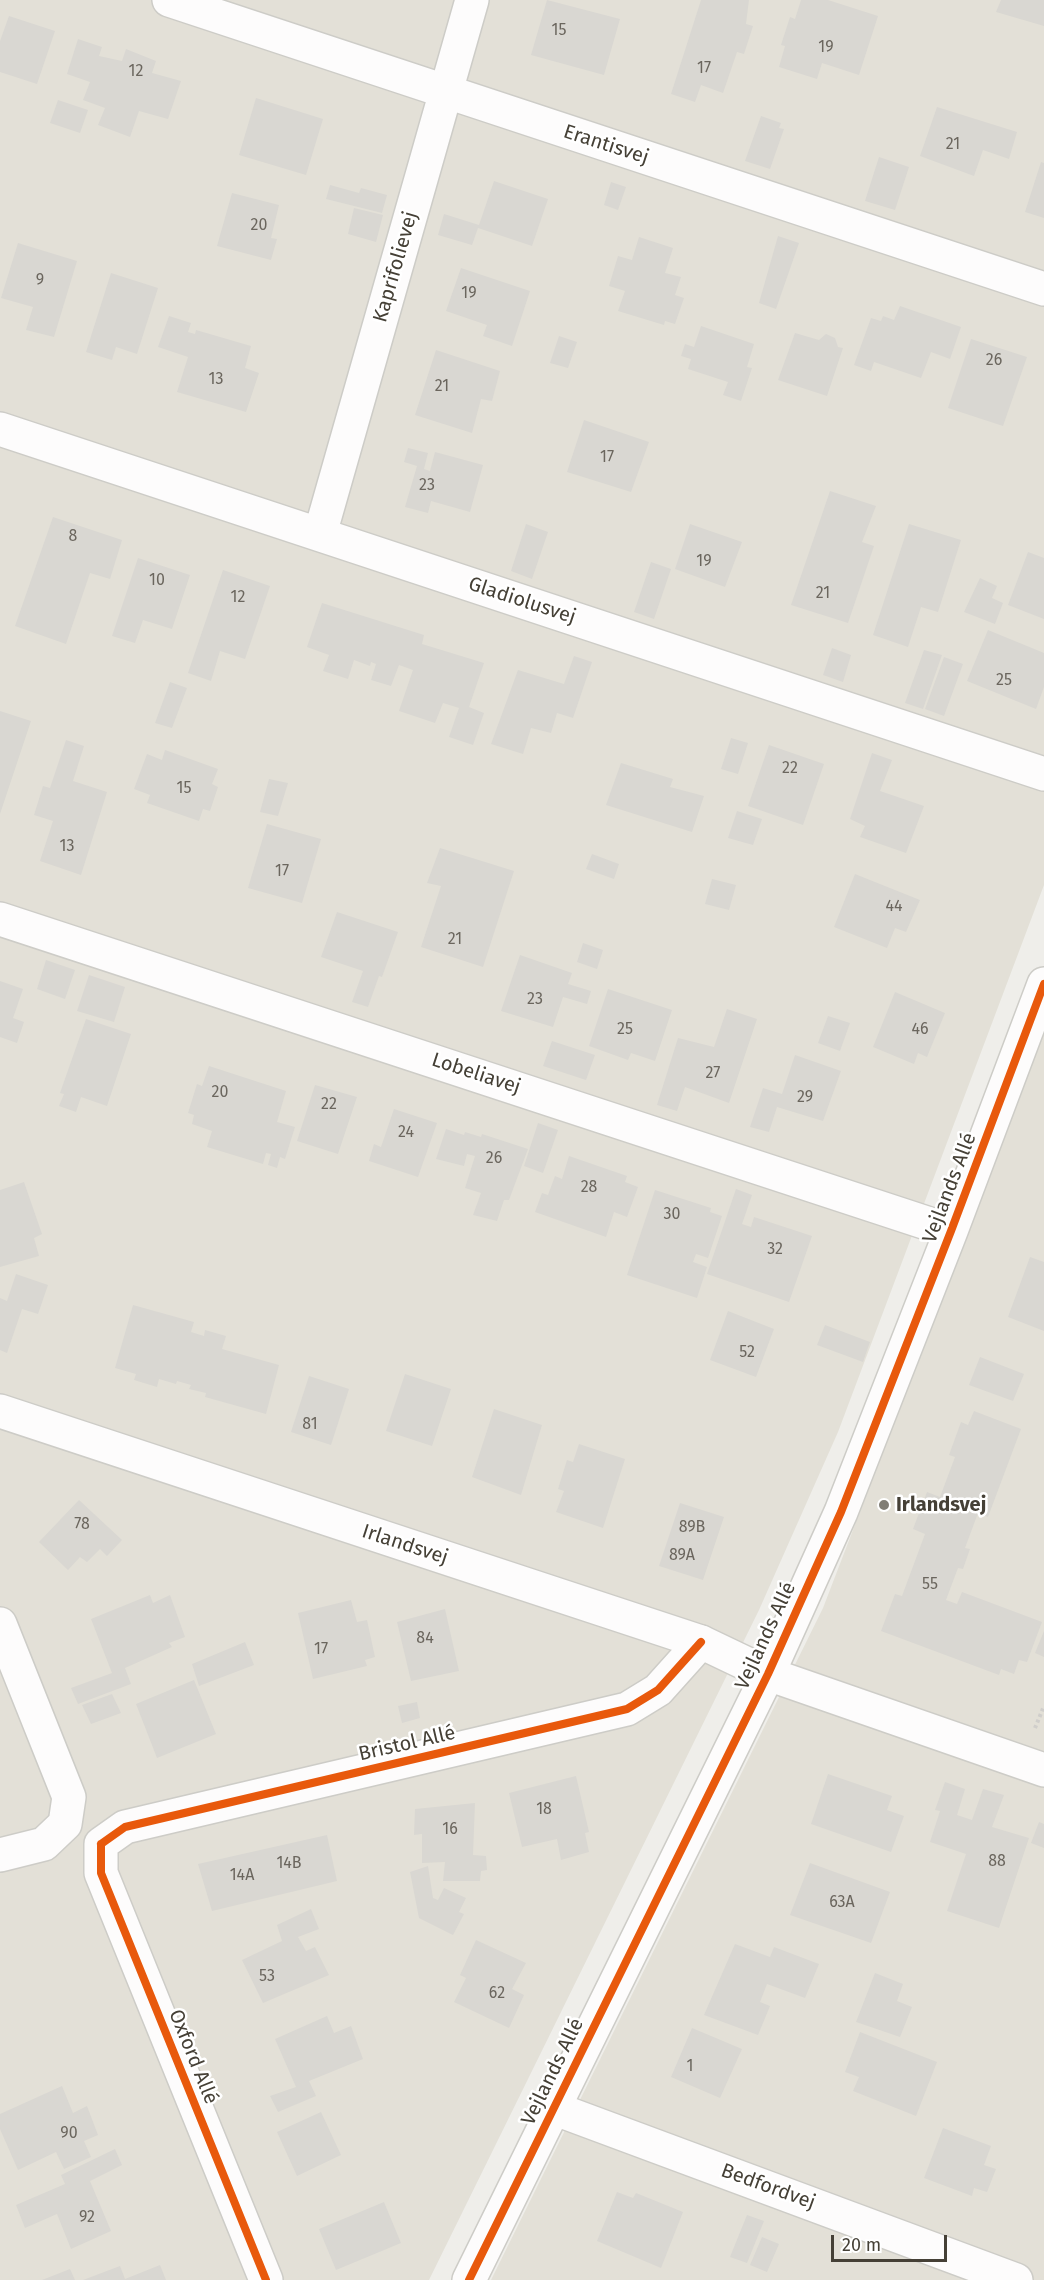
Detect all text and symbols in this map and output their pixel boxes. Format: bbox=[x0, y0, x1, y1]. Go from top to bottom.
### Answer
house number: 15 bbox=[552, 21, 566, 41]
house number: 19 bbox=[818, 38, 834, 58]
house number: 17 bbox=[697, 59, 711, 79]
house number: 12 bbox=[129, 62, 143, 82]
street label: Erantisvej bbox=[560, 120, 652, 170]
house number: 21 bbox=[946, 135, 960, 155]
street label: Kaprifolievej bbox=[369, 209, 423, 325]
house number: 20 bbox=[251, 216, 267, 236]
house number: 9 bbox=[36, 271, 44, 291]
house number: 19 bbox=[461, 284, 477, 304]
house number: 26 bbox=[986, 351, 1002, 371]
house number: 13 bbox=[209, 370, 223, 390]
house number: 21 bbox=[435, 377, 449, 397]
house number: 17 bbox=[600, 448, 614, 468]
house number: 23 bbox=[419, 476, 435, 496]
house number: 8 bbox=[69, 527, 77, 547]
house number: 19 bbox=[696, 552, 712, 572]
house number: 10 bbox=[149, 571, 165, 591]
street label: Gladiolusvej bbox=[465, 572, 579, 630]
house number: 21 bbox=[816, 584, 830, 604]
house number: 12 bbox=[231, 588, 245, 608]
house number: 25 bbox=[996, 671, 1012, 691]
house number: 22 bbox=[782, 759, 798, 779]
house number: 15 bbox=[177, 779, 191, 799]
house number: 13 bbox=[60, 837, 74, 857]
house number: 17 bbox=[275, 862, 289, 882]
house number: 44 bbox=[885, 897, 903, 917]
house number: 21 bbox=[448, 930, 462, 950]
house number: 23 bbox=[527, 990, 543, 1010]
house number: 25 bbox=[617, 1020, 633, 1040]
house number: 46 bbox=[911, 1020, 929, 1040]
street label: Lobeliavej bbox=[428, 1048, 524, 1100]
house number: 27 bbox=[706, 1064, 720, 1084]
house number: 20 bbox=[212, 1083, 228, 1103]
house number: 29 bbox=[797, 1088, 813, 1108]
house number: 22 bbox=[321, 1095, 337, 1115]
house number: 24 bbox=[398, 1123, 414, 1143]
street label: Vejlands Allé bbox=[918, 1130, 982, 1246]
house number: 26 bbox=[486, 1149, 502, 1169]
house number: 28 bbox=[581, 1178, 597, 1198]
house number: 30 bbox=[664, 1205, 680, 1225]
house number: 32 bbox=[767, 1240, 783, 1260]
house number: 52 bbox=[739, 1343, 755, 1363]
house number: 81 bbox=[302, 1415, 318, 1435]
place label: Irlandsvej bbox=[896, 1493, 986, 1517]
marker: Irlandsvej bbox=[877, 1498, 891, 1512]
house number: 78 bbox=[74, 1515, 90, 1535]
house number: 89B bbox=[679, 1518, 705, 1538]
street label: Irlandsvej bbox=[359, 1520, 451, 1570]
house number: 89A bbox=[669, 1546, 695, 1566]
house number: 55 bbox=[922, 1575, 938, 1595]
street label: Vejlands Allé bbox=[731, 1578, 801, 1694]
house number: 84 bbox=[416, 1629, 434, 1649]
house number: 17 bbox=[314, 1640, 328, 1660]
street label: Bristol Allé bbox=[356, 1721, 458, 1767]
house number: 18 bbox=[536, 1800, 552, 1820]
house number: 16 bbox=[442, 1820, 458, 1840]
house number: 88 bbox=[988, 1852, 1006, 1872]
house number: 14B bbox=[276, 1854, 302, 1874]
house number: 14A bbox=[230, 1866, 254, 1886]
house number: 63A bbox=[829, 1893, 855, 1913]
house number: 53 bbox=[259, 1967, 275, 1987]
house number: 62 bbox=[489, 1984, 505, 2004]
street label: Oxford Allé bbox=[163, 2006, 223, 2108]
street label: Vejlands Allé bbox=[517, 2015, 589, 2129]
house number: 1 bbox=[687, 2057, 693, 2077]
house number: 90 bbox=[60, 2124, 78, 2144]
street label: Bedfordvej bbox=[718, 2159, 818, 2215]
house number: 92 bbox=[79, 2208, 95, 2228]
scale bar bbox=[834, 2223, 950, 2261]
text: 20 m bbox=[842, 2234, 881, 2256]

